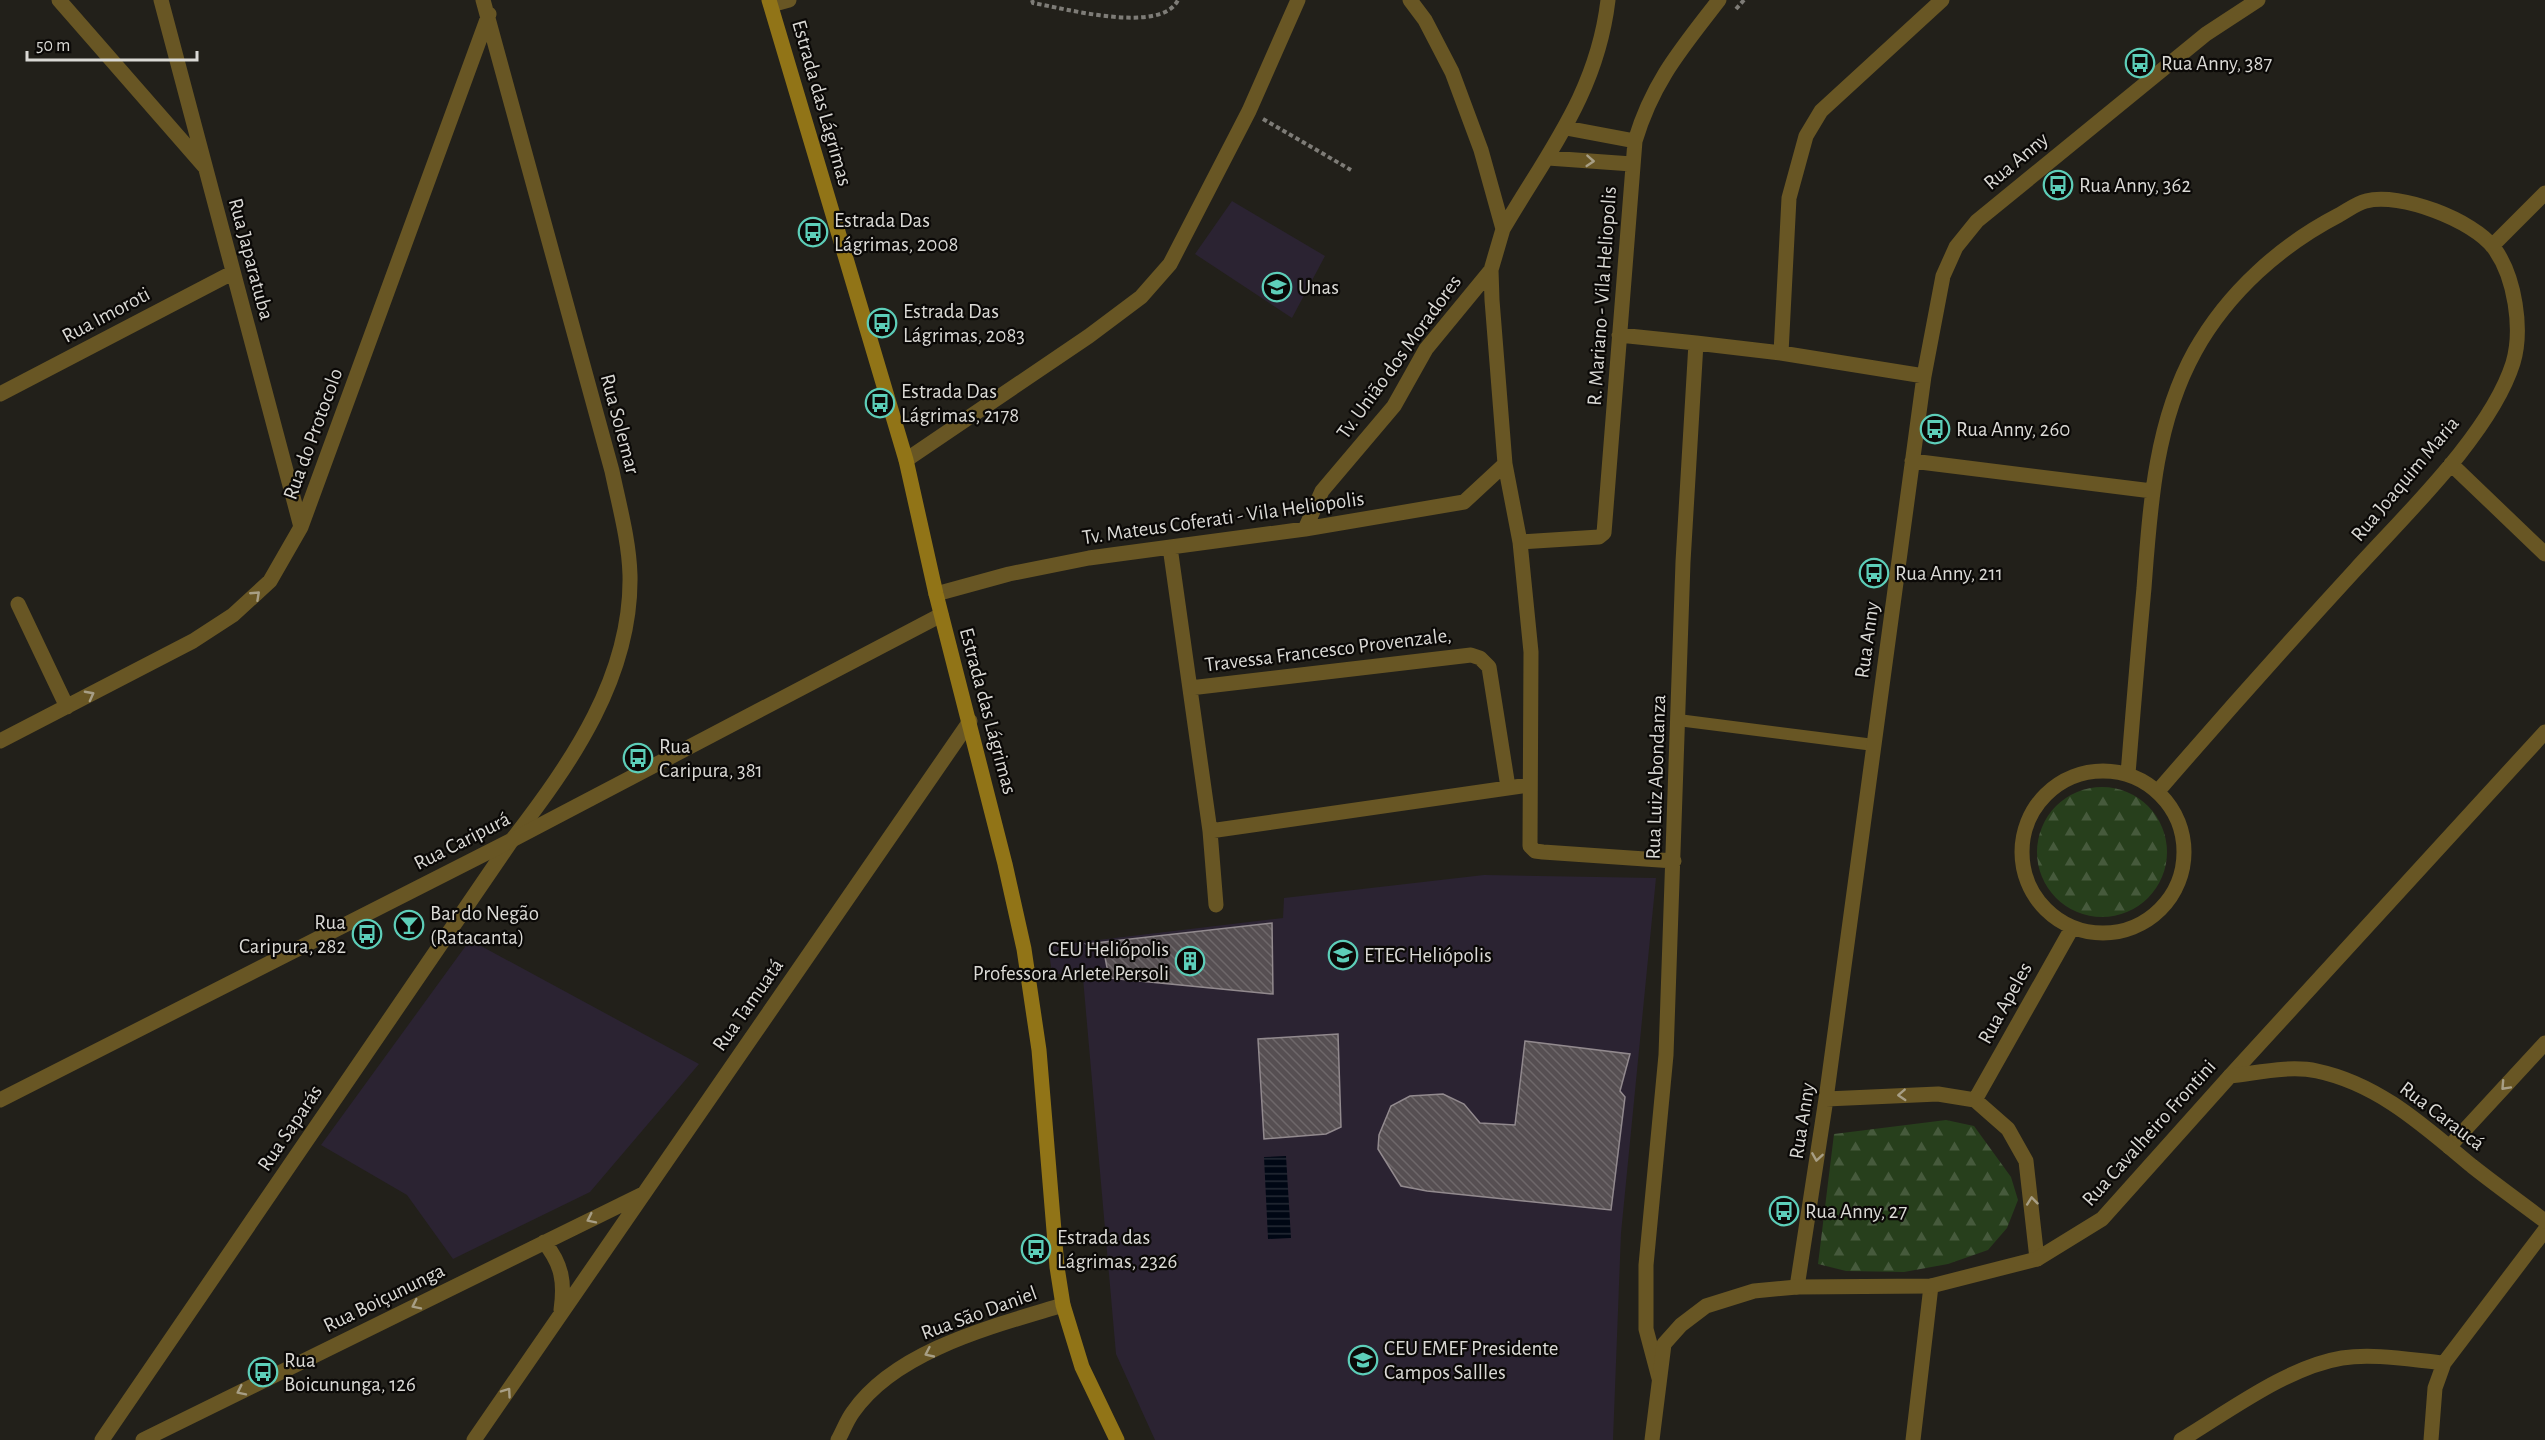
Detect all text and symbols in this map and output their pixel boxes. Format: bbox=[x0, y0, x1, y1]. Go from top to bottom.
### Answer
street label: Estrada das Lágrimas bbox=[788, 18, 856, 188]
scale bar bbox=[27, 24, 196, 62]
text: 50 m bbox=[36, 37, 70, 55]
bus stop icon: Rua Anny, 387 bbox=[2124, 47, 2156, 79]
place label: Rua Anny, 387 bbox=[2161, 53, 2272, 74]
street label: Rua Anny bbox=[1980, 128, 2052, 194]
one-way arrow bbox=[1586, 154, 1595, 167]
bus stop icon: Rua Anny, 362 bbox=[2042, 169, 2074, 201]
place label: Rua Anny, 362 bbox=[2079, 175, 2191, 196]
street label: R. Mariano - Vila Heliopolis bbox=[1584, 185, 1620, 407]
street label: Rua Japaratuba bbox=[225, 196, 277, 323]
place label: Estrada Das Lágrimas, 2008 bbox=[834, 210, 958, 255]
bus stop icon: Estrada Das Lágrimas, 2008 bbox=[797, 216, 829, 248]
school or university icon: Unas bbox=[1261, 271, 1293, 303]
street label: Tv. União dos Moradores bbox=[1333, 271, 1465, 443]
place label: Unas bbox=[1298, 277, 1339, 298]
street label: Rua Imoroti bbox=[59, 283, 153, 347]
place label: Estrada Das Lágrimas, 2083 bbox=[903, 301, 1025, 346]
bus stop icon: Estrada Das Lágrimas, 2083 bbox=[866, 307, 898, 339]
street label: Rua do Protocolo bbox=[280, 366, 346, 502]
street label: Rua Solemar bbox=[597, 372, 644, 477]
place label: Estrada Das Lágrimas, 2178 bbox=[901, 381, 1019, 426]
bus stop icon: Estrada Das Lágrimas, 2178 bbox=[864, 387, 896, 419]
bus stop icon: Rua Anny, 260 bbox=[1919, 413, 1951, 445]
street label: Rua Joaquim Maria bbox=[2347, 413, 2463, 545]
place label: Rua Anny, 260 bbox=[1956, 419, 2070, 440]
street label: Tv. Mateus Coferati - Vila Heliopolis bbox=[1081, 488, 1365, 548]
bus stop icon: Rua Anny, 211 bbox=[1858, 557, 1890, 589]
place label: Rua Anny, 211 bbox=[1895, 563, 2003, 584]
one-way arrow bbox=[249, 591, 259, 602]
street label: Rua Anny bbox=[1851, 600, 1883, 680]
street label: Travessa Francesco Provenzale, bbox=[1203, 624, 1453, 676]
street label: Estrada das Lágrimas bbox=[956, 625, 1020, 797]
one-way arrow bbox=[83, 691, 94, 702]
street label: Rua Luiz Abondanza bbox=[1643, 694, 1669, 860]
place label: Rua Caripura, 381 bbox=[659, 736, 763, 781]
bus stop icon: Rua Caripura, 381 bbox=[622, 742, 654, 774]
street label: Rua Caripurá bbox=[411, 808, 514, 874]
place label: Bar do Negão (Ratacanta) bbox=[430, 903, 539, 948]
bar icon: Bar do Negão (Ratacanta) bbox=[393, 909, 425, 941]
place label: Rua Caripura, 282 bbox=[239, 912, 346, 957]
bus stop icon: Rua Caripura, 282 bbox=[351, 918, 383, 950]
place label: CEU Heliópolis Professora Arlete Persoli bbox=[973, 939, 1169, 984]
school or university icon: ETEC Heliópolis bbox=[1327, 939, 1359, 971]
building icon: CEU Heliópolis Professora Arlete Persoli bbox=[1174, 945, 1206, 977]
place label: ETEC Heliópolis bbox=[1364, 945, 1492, 966]
street label: Rua Tamuatá bbox=[709, 955, 787, 1055]
street label: Rua Apeles bbox=[1974, 959, 2036, 1047]
street label: Rua Cavalheiro Frontini bbox=[2078, 1056, 2220, 1210]
street label: Rua Caraucá bbox=[2396, 1078, 2489, 1155]
one-way arrow bbox=[2501, 1080, 2512, 1090]
street label: Rua Saparás bbox=[254, 1081, 326, 1175]
street label: Rua Anny bbox=[1786, 1081, 1818, 1161]
one-way arrow bbox=[1897, 1089, 1906, 1102]
one-way arrow bbox=[1812, 1152, 1824, 1162]
bus stop icon: Rua Anny, 27 bbox=[1768, 1195, 1800, 1227]
one-way arrow bbox=[2026, 1196, 2039, 1205]
place label: Rua Anny, 27 bbox=[1805, 1201, 1907, 1222]
one-way arrow bbox=[587, 1212, 598, 1223]
place label: Estrada das Lágrimas, 2326 bbox=[1057, 1227, 1177, 1272]
bus stop icon: Estrada das Lágrimas, 2326 bbox=[1020, 1233, 1052, 1265]
street label: Rua Boiçununga bbox=[320, 1260, 448, 1336]
street label: Rua São Daniel bbox=[918, 1282, 1040, 1344]
one-way arrow bbox=[412, 1298, 423, 1310]
place label: CEU EMEF Presidente Campos Sallles bbox=[1384, 1338, 1558, 1383]
school or university icon: CEU EMEF Presidente Campos Sallles bbox=[1347, 1344, 1379, 1376]
one-way arrow bbox=[924, 1345, 935, 1357]
place label: Rua Boicununga, 126 bbox=[284, 1350, 416, 1395]
bus stop icon: Rua Boicununga, 126 bbox=[247, 1356, 279, 1388]
one-way arrow bbox=[237, 1384, 248, 1396]
one-way arrow bbox=[500, 1387, 511, 1398]

